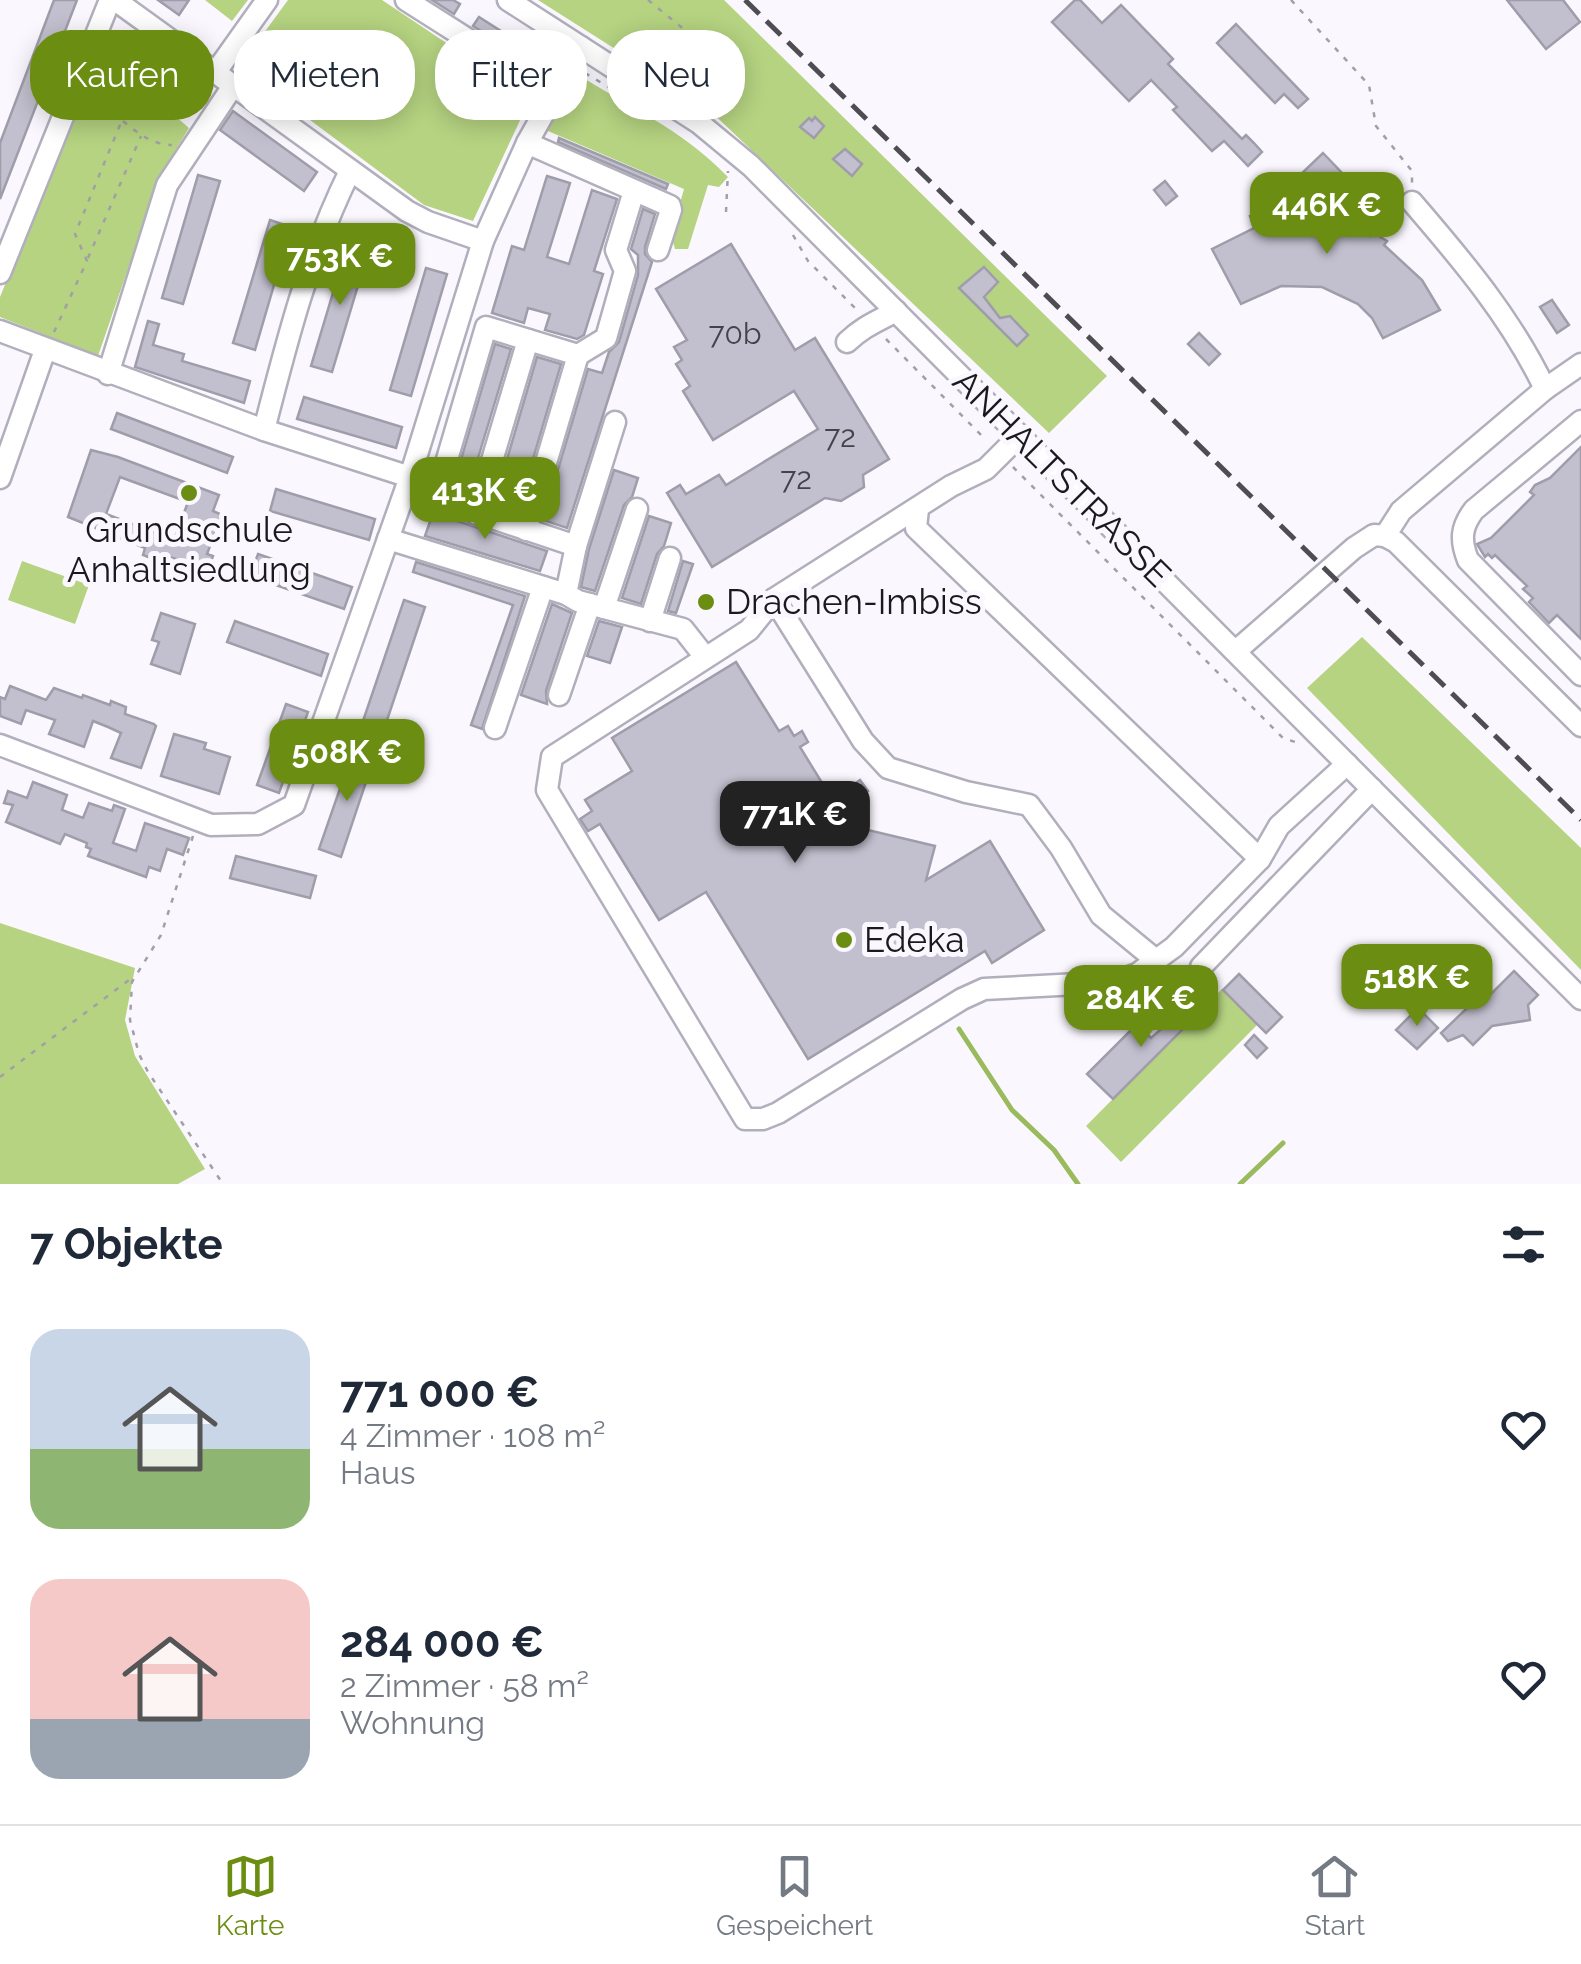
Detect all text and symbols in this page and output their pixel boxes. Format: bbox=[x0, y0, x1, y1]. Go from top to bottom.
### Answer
chip: Kaufen bbox=[30, 30, 214, 120]
chip: Mieten bbox=[234, 30, 415, 120]
chip: Filter bbox=[435, 30, 587, 120]
chip: Neu bbox=[607, 30, 745, 120]
pin: 446K € bbox=[1246, 172, 1408, 257]
text: 446K € bbox=[1272, 186, 1382, 223]
pin: 753K € bbox=[259, 223, 421, 308]
text: 753K € bbox=[286, 237, 394, 274]
house number: 70b bbox=[709, 316, 761, 351]
street label: ANHALTSTRASSE bbox=[945, 360, 1180, 595]
house number: 72 bbox=[824, 419, 856, 454]
pin: 413K € bbox=[404, 457, 566, 542]
house number: 72 bbox=[780, 461, 812, 496]
text: 413K € bbox=[432, 471, 538, 508]
marker: Grundschule Anhaltsiedlung bbox=[178, 482, 200, 504]
place label: Grundschule Anhaltsiedlung bbox=[67, 509, 311, 590]
place label: Drachen-Imbiss bbox=[726, 581, 982, 622]
marker: Drachen-Imbiss bbox=[695, 591, 717, 613]
pin: 508K € bbox=[266, 719, 428, 804]
text: 508K € bbox=[292, 733, 402, 770]
pin: 771K € bbox=[714, 781, 876, 866]
text: 771K € bbox=[742, 795, 848, 832]
place label: Edeka bbox=[864, 919, 965, 960]
marker: Edeka bbox=[833, 929, 855, 951]
pin: 518K € bbox=[1336, 944, 1498, 1029]
text: 518K € bbox=[1363, 958, 1471, 995]
pin: 284K € bbox=[1060, 965, 1222, 1050]
text: 284K € bbox=[1086, 979, 1196, 1016]
icon: filters bbox=[1496, 1217, 1551, 1272]
text: 7 Objekte bbox=[30, 1220, 223, 1269]
text: 771 000 € bbox=[340, 1368, 539, 1417]
icon: home bbox=[110, 1369, 230, 1489]
icon: heart bbox=[1496, 1402, 1551, 1457]
text: 4 Zimmer · 108 m² bbox=[340, 1417, 605, 1454]
text: Haus bbox=[340, 1454, 415, 1491]
text: 284 000 € bbox=[340, 1618, 544, 1667]
icon: home bbox=[110, 1619, 230, 1739]
icon: heart bbox=[1496, 1652, 1551, 1707]
text: 2 Zimmer · 58 m² bbox=[340, 1667, 589, 1704]
text: Wohnung bbox=[340, 1704, 485, 1741]
tab: Karte bbox=[216, 1849, 284, 1942]
tab: Gespeichert bbox=[716, 1849, 873, 1942]
tab: Start bbox=[1305, 1849, 1365, 1942]

